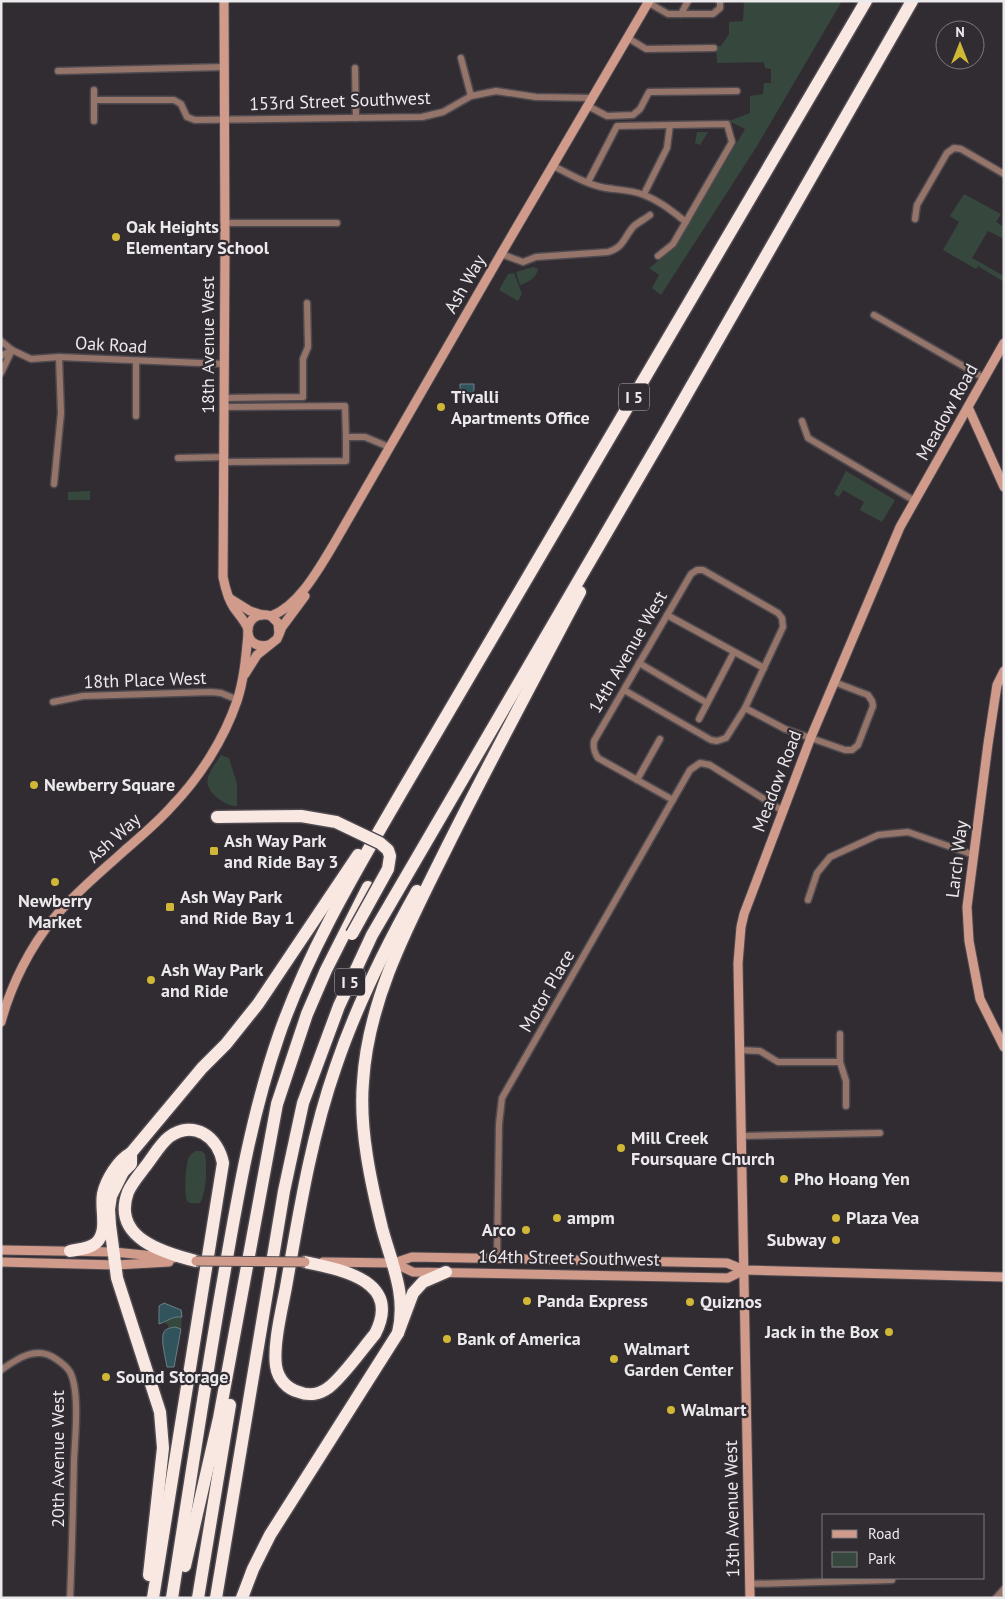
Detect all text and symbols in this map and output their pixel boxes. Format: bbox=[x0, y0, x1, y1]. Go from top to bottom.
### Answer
north arrow bbox=[935, 20, 985, 70]
text: N bbox=[955, 23, 965, 41]
street label: 153rd Street Southwest bbox=[249, 86, 431, 115]
place label: Oak Heights Elementary School bbox=[126, 215, 270, 259]
marker: Oak Heights Elementary School bbox=[110, 231, 122, 243]
street label: Ash Way bbox=[439, 250, 491, 317]
street label: 18th Avenue West bbox=[196, 276, 219, 414]
street label: Oak Road bbox=[74, 331, 148, 358]
street label: Meadow Road bbox=[911, 359, 983, 464]
road number: I 5 bbox=[619, 384, 649, 411]
place label: Tivalli Apartments Office bbox=[451, 385, 590, 429]
marker: Tivalli Apartments Office bbox=[435, 401, 447, 413]
street label: 14th Avenue West bbox=[583, 586, 672, 717]
street label: 18th Place West bbox=[83, 666, 207, 693]
street label: Meadow Road bbox=[747, 727, 806, 835]
place label: Newberry Square bbox=[44, 773, 175, 796]
marker: Newberry Square bbox=[28, 779, 40, 791]
street label: Ash Way bbox=[82, 807, 146, 868]
street label: Larch Way bbox=[940, 818, 973, 899]
place label: Ash Way Park and Ride Bay 3 bbox=[224, 829, 338, 873]
marker: Ash Way Park and Ride Bay 3 bbox=[208, 845, 220, 857]
marker: Newberry Market bbox=[49, 876, 61, 888]
place label: Ash Way Park and Ride Bay 1 bbox=[180, 885, 294, 929]
place label: Newberry Market bbox=[18, 889, 92, 933]
marker: Ash Way Park and Ride Bay 1 bbox=[164, 901, 176, 913]
street label: Motor Place bbox=[514, 945, 579, 1036]
place label: Ash Way Park and Ride bbox=[161, 958, 264, 1002]
road number: I 5 bbox=[335, 969, 365, 996]
marker: Ash Way Park and Ride bbox=[145, 974, 157, 986]
place label: Mill Creek Foursquare Church bbox=[631, 1126, 775, 1170]
marker: Mill Creek Foursquare Church bbox=[615, 1142, 627, 1154]
place label: Pho Hoang Yen bbox=[794, 1167, 910, 1190]
marker: Pho Hoang Yen bbox=[778, 1173, 790, 1185]
place label: ampm bbox=[567, 1206, 615, 1229]
place label: Plaza Vea bbox=[846, 1206, 919, 1229]
marker: ampm bbox=[551, 1212, 563, 1224]
marker: Plaza Vea bbox=[830, 1212, 842, 1224]
place label: Arco bbox=[482, 1218, 516, 1241]
marker: Arco bbox=[520, 1224, 532, 1236]
place label: Subway bbox=[767, 1228, 826, 1251]
marker: Subway bbox=[830, 1234, 842, 1246]
street label: 164th Street Southwest bbox=[478, 1244, 660, 1271]
place label: Panda Express bbox=[537, 1289, 648, 1312]
place label: Quiznos bbox=[700, 1290, 762, 1313]
marker: Panda Express bbox=[521, 1295, 533, 1307]
marker: Quiznos bbox=[684, 1296, 696, 1308]
place label: Jack in the Box bbox=[764, 1320, 880, 1343]
marker: Jack in the Box bbox=[883, 1326, 895, 1338]
place label: Bank of America bbox=[457, 1327, 581, 1350]
marker: Bank of America bbox=[441, 1333, 453, 1345]
place label: Walmart Garden Center bbox=[624, 1337, 734, 1381]
marker: Walmart Garden Center bbox=[608, 1353, 620, 1365]
place label: Sound Storage bbox=[116, 1365, 228, 1388]
marker: Sound Storage bbox=[100, 1371, 112, 1383]
street label: 20th Avenue West bbox=[46, 1390, 69, 1528]
place label: Walmart bbox=[681, 1398, 747, 1421]
marker: Walmart bbox=[665, 1404, 677, 1416]
street label: 13th Avenue West bbox=[719, 1440, 744, 1578]
legend bbox=[822, 1514, 985, 1579]
text: Road bbox=[868, 1524, 900, 1543]
text: Park bbox=[868, 1549, 896, 1568]

